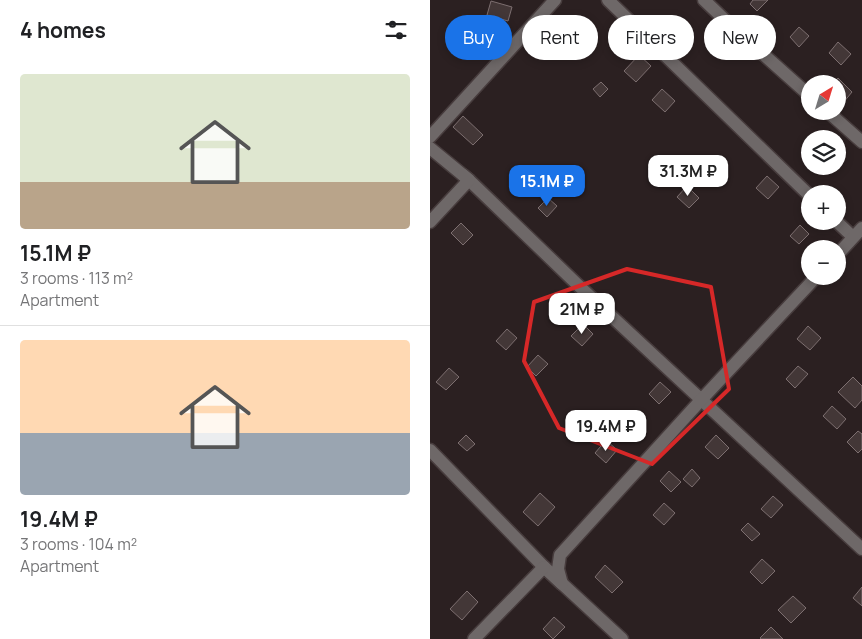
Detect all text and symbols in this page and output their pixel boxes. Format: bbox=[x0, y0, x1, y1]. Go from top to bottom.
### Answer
chip: Buy bbox=[445, 15, 512, 60]
chip: Rent bbox=[522, 15, 598, 60]
chip: Filters bbox=[608, 15, 694, 60]
chip: New bbox=[704, 15, 776, 60]
text: 4 homes bbox=[20, 16, 106, 44]
icon: filters bbox=[382, 16, 410, 44]
north arrow bbox=[801, 75, 846, 120]
map controls bbox=[801, 75, 846, 285]
icon: home bbox=[170, 107, 260, 197]
button: layers bbox=[801, 130, 846, 175]
pin: 31.3M ₽ bbox=[642, 154, 734, 197]
text: 31.3M ₽ bbox=[659, 160, 717, 182]
pin: 15.1M ₽ bbox=[501, 164, 593, 207]
text: 15.1M ₽ bbox=[520, 170, 574, 192]
button: + bbox=[801, 185, 846, 230]
text: 15.1M ₽ bbox=[20, 239, 91, 267]
button: − bbox=[801, 240, 846, 285]
text: 3 rooms · 113 m² bbox=[20, 267, 133, 289]
text: Apartment bbox=[20, 289, 99, 311]
pin: 21M ₽ bbox=[547, 292, 617, 335]
text: 21M ₽ bbox=[560, 298, 604, 320]
icon: home bbox=[170, 372, 260, 462]
pin: 19.4M ₽ bbox=[560, 410, 652, 452]
text: 19.4M ₽ bbox=[576, 415, 636, 437]
text: 19.4M ₽ bbox=[20, 505, 98, 533]
text: 3 rooms · 104 m² bbox=[20, 533, 137, 555]
text: Apartment bbox=[20, 555, 99, 577]

